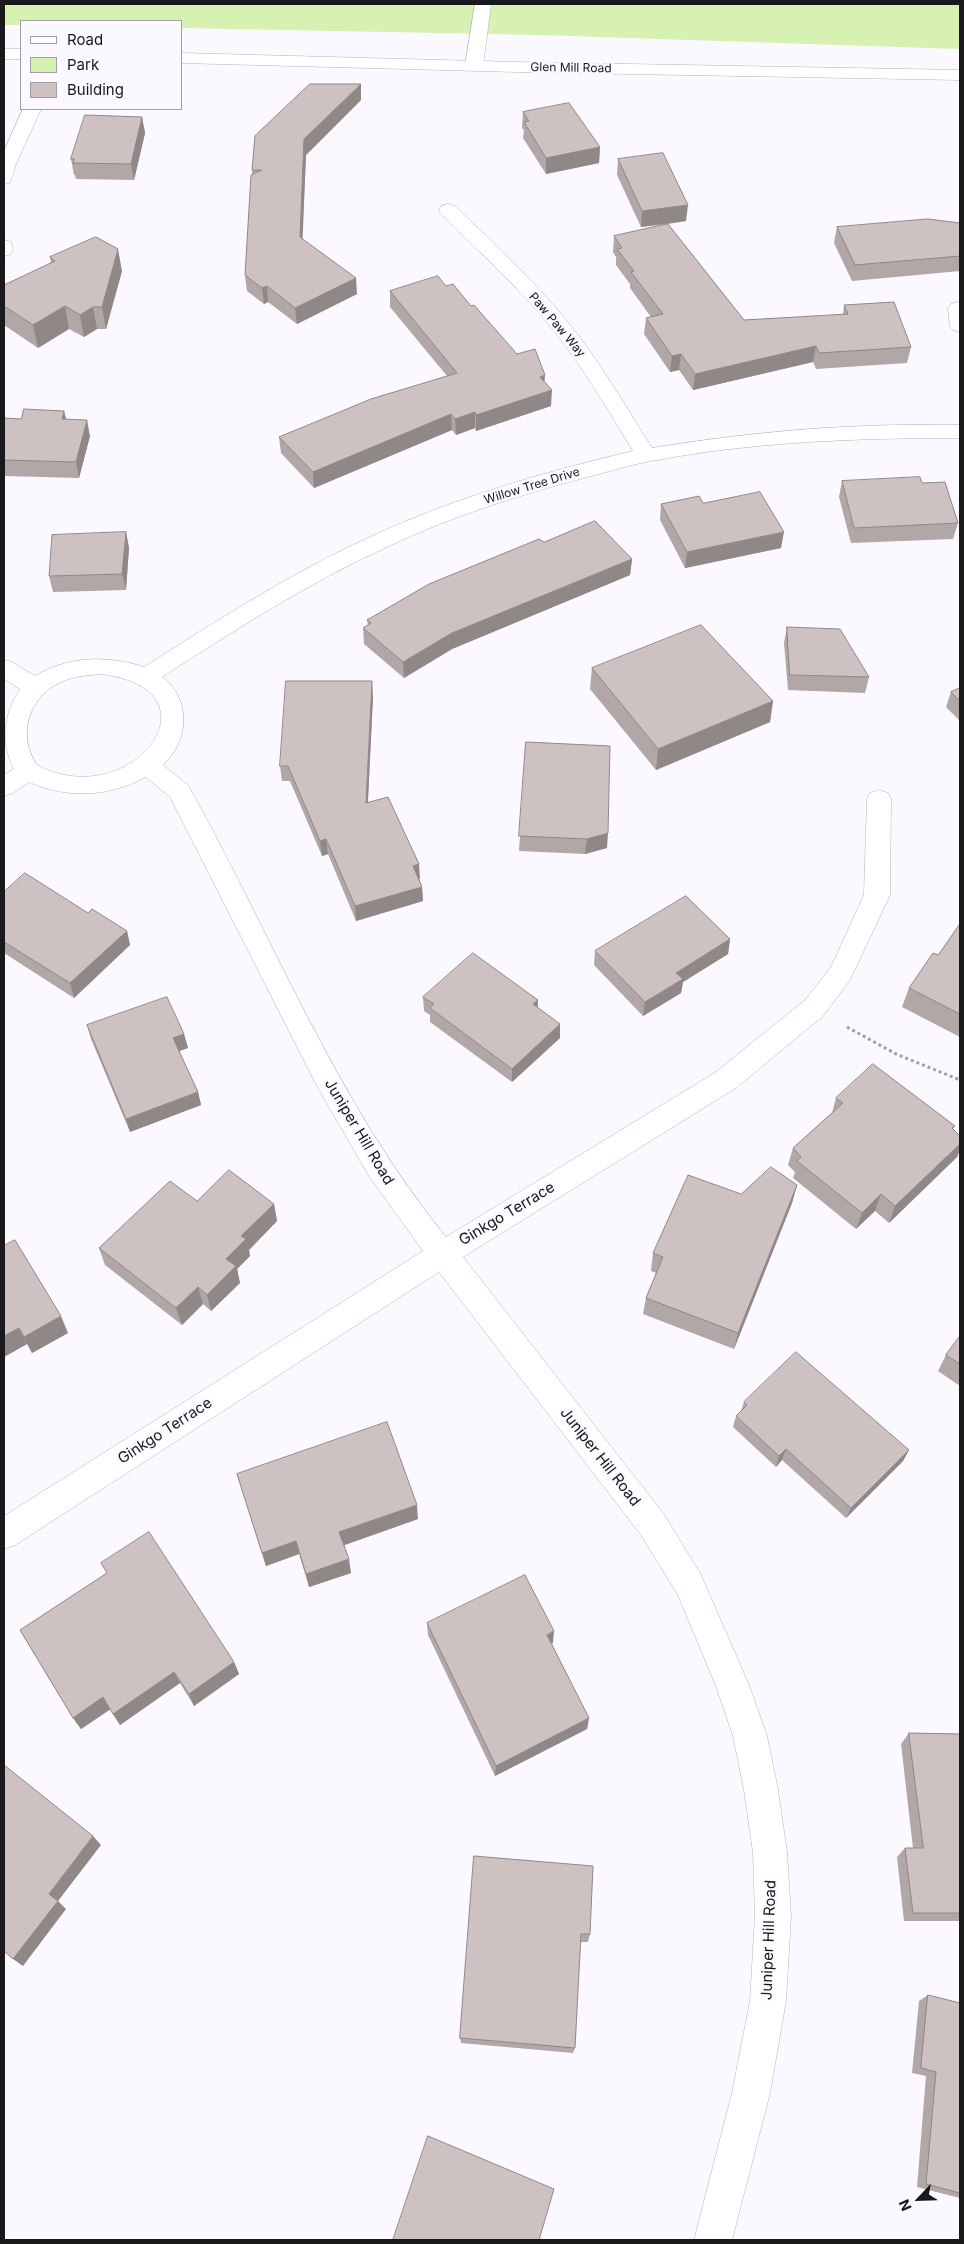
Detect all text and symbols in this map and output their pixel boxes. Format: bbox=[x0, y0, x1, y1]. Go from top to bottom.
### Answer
legend bbox=[20, 20, 182, 110]
text: Road bbox=[67, 30, 103, 49]
text: Park bbox=[67, 55, 99, 74]
street label: Glen Mill Road bbox=[530, 60, 612, 76]
text: Building bbox=[67, 80, 124, 99]
street label: Paw Paw Way bbox=[526, 290, 588, 360]
street label: Willow Tree Drive bbox=[482, 465, 582, 507]
street label: Juniper Hill Road bbox=[320, 1076, 398, 1188]
street label: Ginkgo Terrace bbox=[456, 1178, 558, 1250]
street label: Ginkgo Terrace bbox=[115, 1394, 215, 1468]
street label: Juniper Hill Road bbox=[556, 1404, 644, 1510]
street label: Juniper Hill Road bbox=[758, 1880, 780, 2000]
north arrow bbox=[894, 2174, 944, 2224]
text: N bbox=[895, 2197, 915, 2214]

